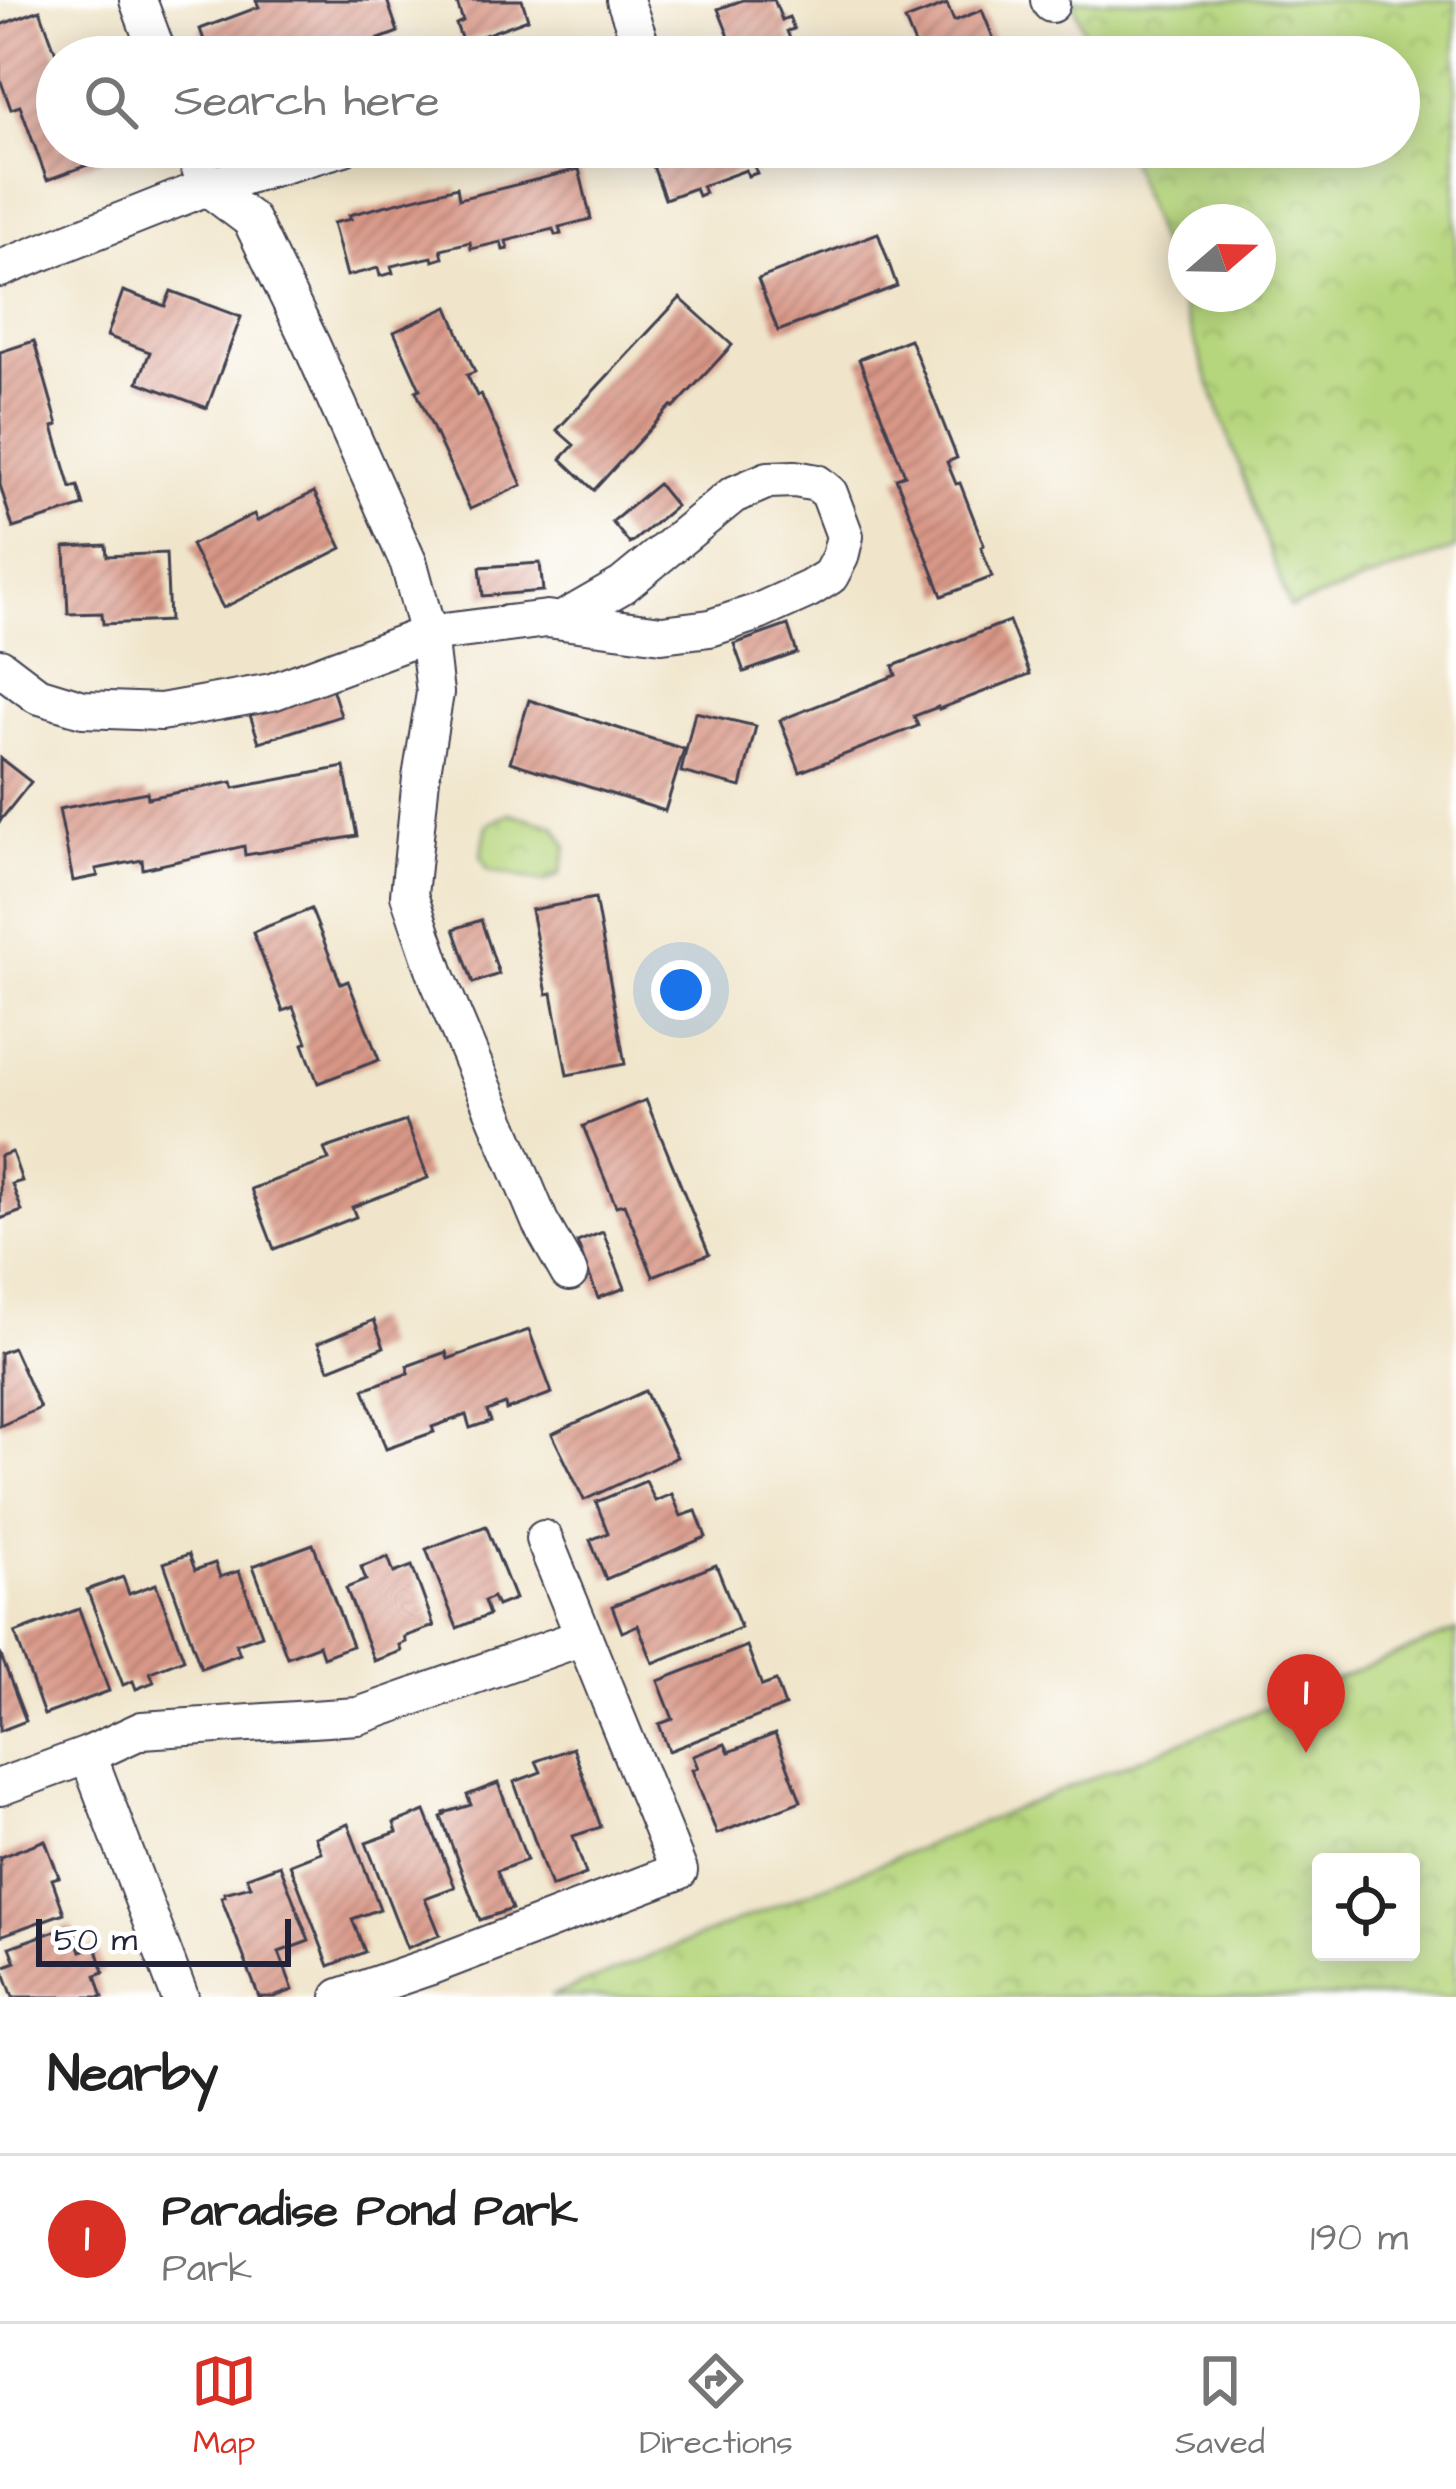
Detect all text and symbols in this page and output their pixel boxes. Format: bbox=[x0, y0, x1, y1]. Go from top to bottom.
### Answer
search box bbox=[36, 36, 1420, 168]
icon: search bbox=[78, 69, 144, 135]
text: Search here bbox=[174, 71, 440, 133]
north arrow bbox=[1168, 204, 1276, 312]
your location bbox=[651, 960, 711, 1020]
pin: 1 bbox=[1267, 1654, 1345, 1753]
map controls bbox=[1312, 1853, 1420, 1961]
button: locate bbox=[1312, 1853, 1420, 1961]
scale bar bbox=[36, 1913, 291, 1966]
text: 50 m bbox=[54, 1917, 137, 1963]
text: Nearby bbox=[48, 2040, 218, 2111]
text: Paradise Pond Park bbox=[162, 2181, 578, 2243]
text: 1 bbox=[85, 2212, 90, 2266]
text: 190 m bbox=[1310, 2212, 1408, 2266]
text: Park bbox=[162, 2243, 252, 2297]
tab: Map bbox=[191, 2348, 257, 2466]
tab: Directions bbox=[639, 2348, 793, 2466]
tab: Saved bbox=[1175, 2348, 1265, 2466]

